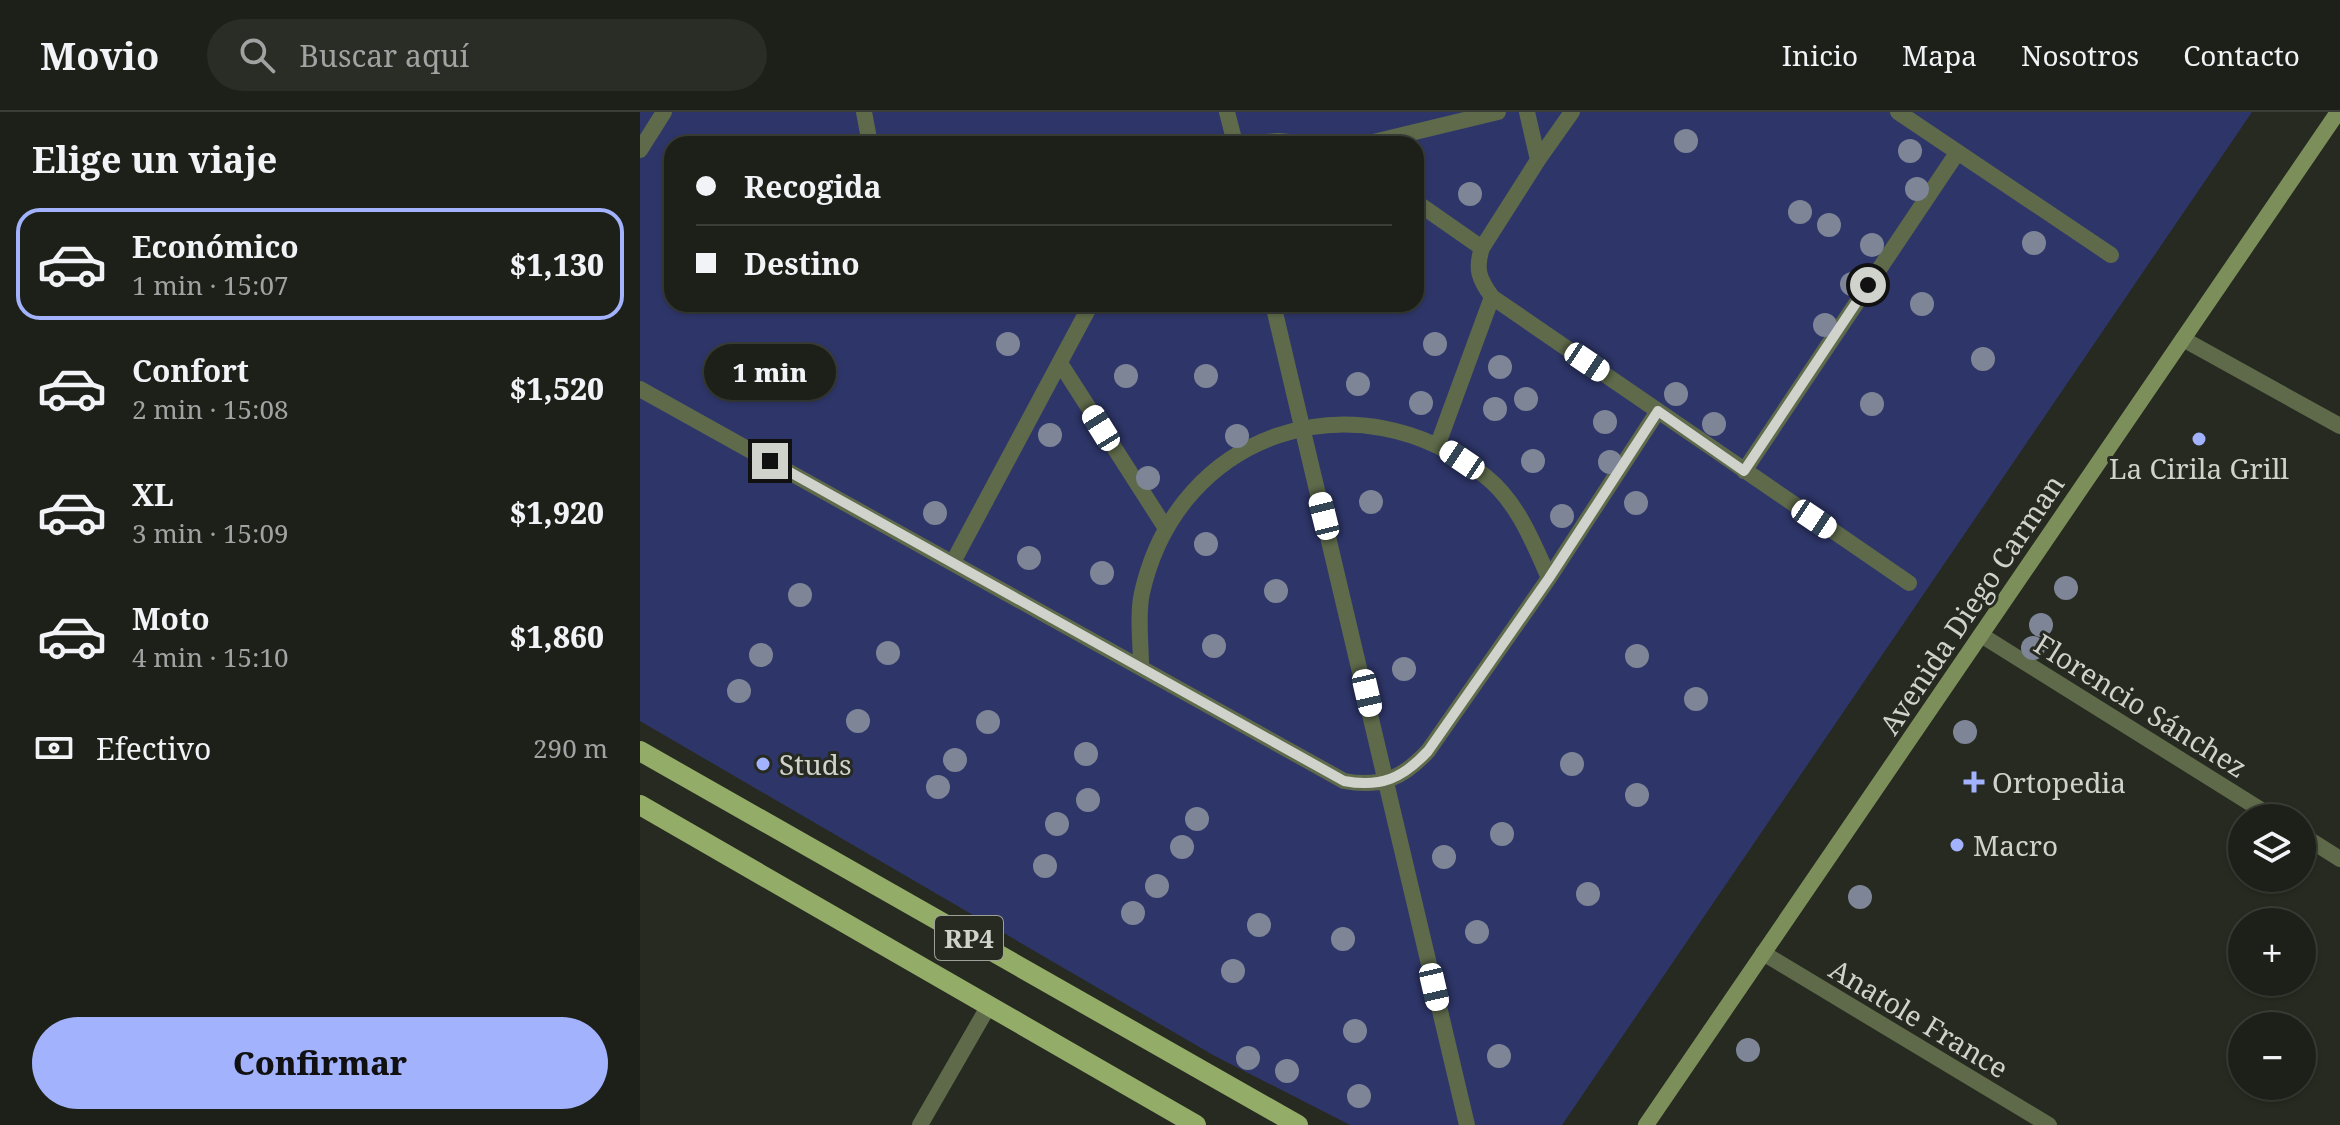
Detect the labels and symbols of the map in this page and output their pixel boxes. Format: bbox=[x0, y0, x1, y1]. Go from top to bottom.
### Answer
route start bbox=[1850, 267, 1886, 303]
car bbox=[1560, 339, 1614, 385]
callout: 1 min bbox=[704, 345, 836, 401]
car bbox=[1078, 401, 1124, 455]
marker: La Cirila Grill bbox=[2190, 430, 2208, 448]
car bbox=[1435, 437, 1489, 483]
route end bbox=[752, 443, 788, 479]
place label: La Cirila Grill bbox=[2109, 449, 2289, 487]
street label: Avenida Diego Carman bbox=[1870, 467, 2072, 741]
car bbox=[1307, 490, 1341, 542]
car bbox=[1787, 496, 1841, 542]
street label: Florencio Sánchez bbox=[2028, 624, 2254, 786]
car bbox=[1350, 667, 1384, 719]
place label: Studs bbox=[779, 745, 852, 783]
marker: Studs bbox=[754, 755, 772, 773]
place label: Ortopedia bbox=[1992, 763, 2126, 801]
marker: Ortopedia bbox=[1963, 771, 1985, 793]
place label: Macro bbox=[1973, 826, 2058, 864]
marker: Macro bbox=[1948, 836, 1966, 854]
road number: RP4 bbox=[935, 916, 1003, 960]
street label: Anatole France bbox=[1823, 950, 2015, 1086]
car bbox=[1417, 961, 1451, 1013]

